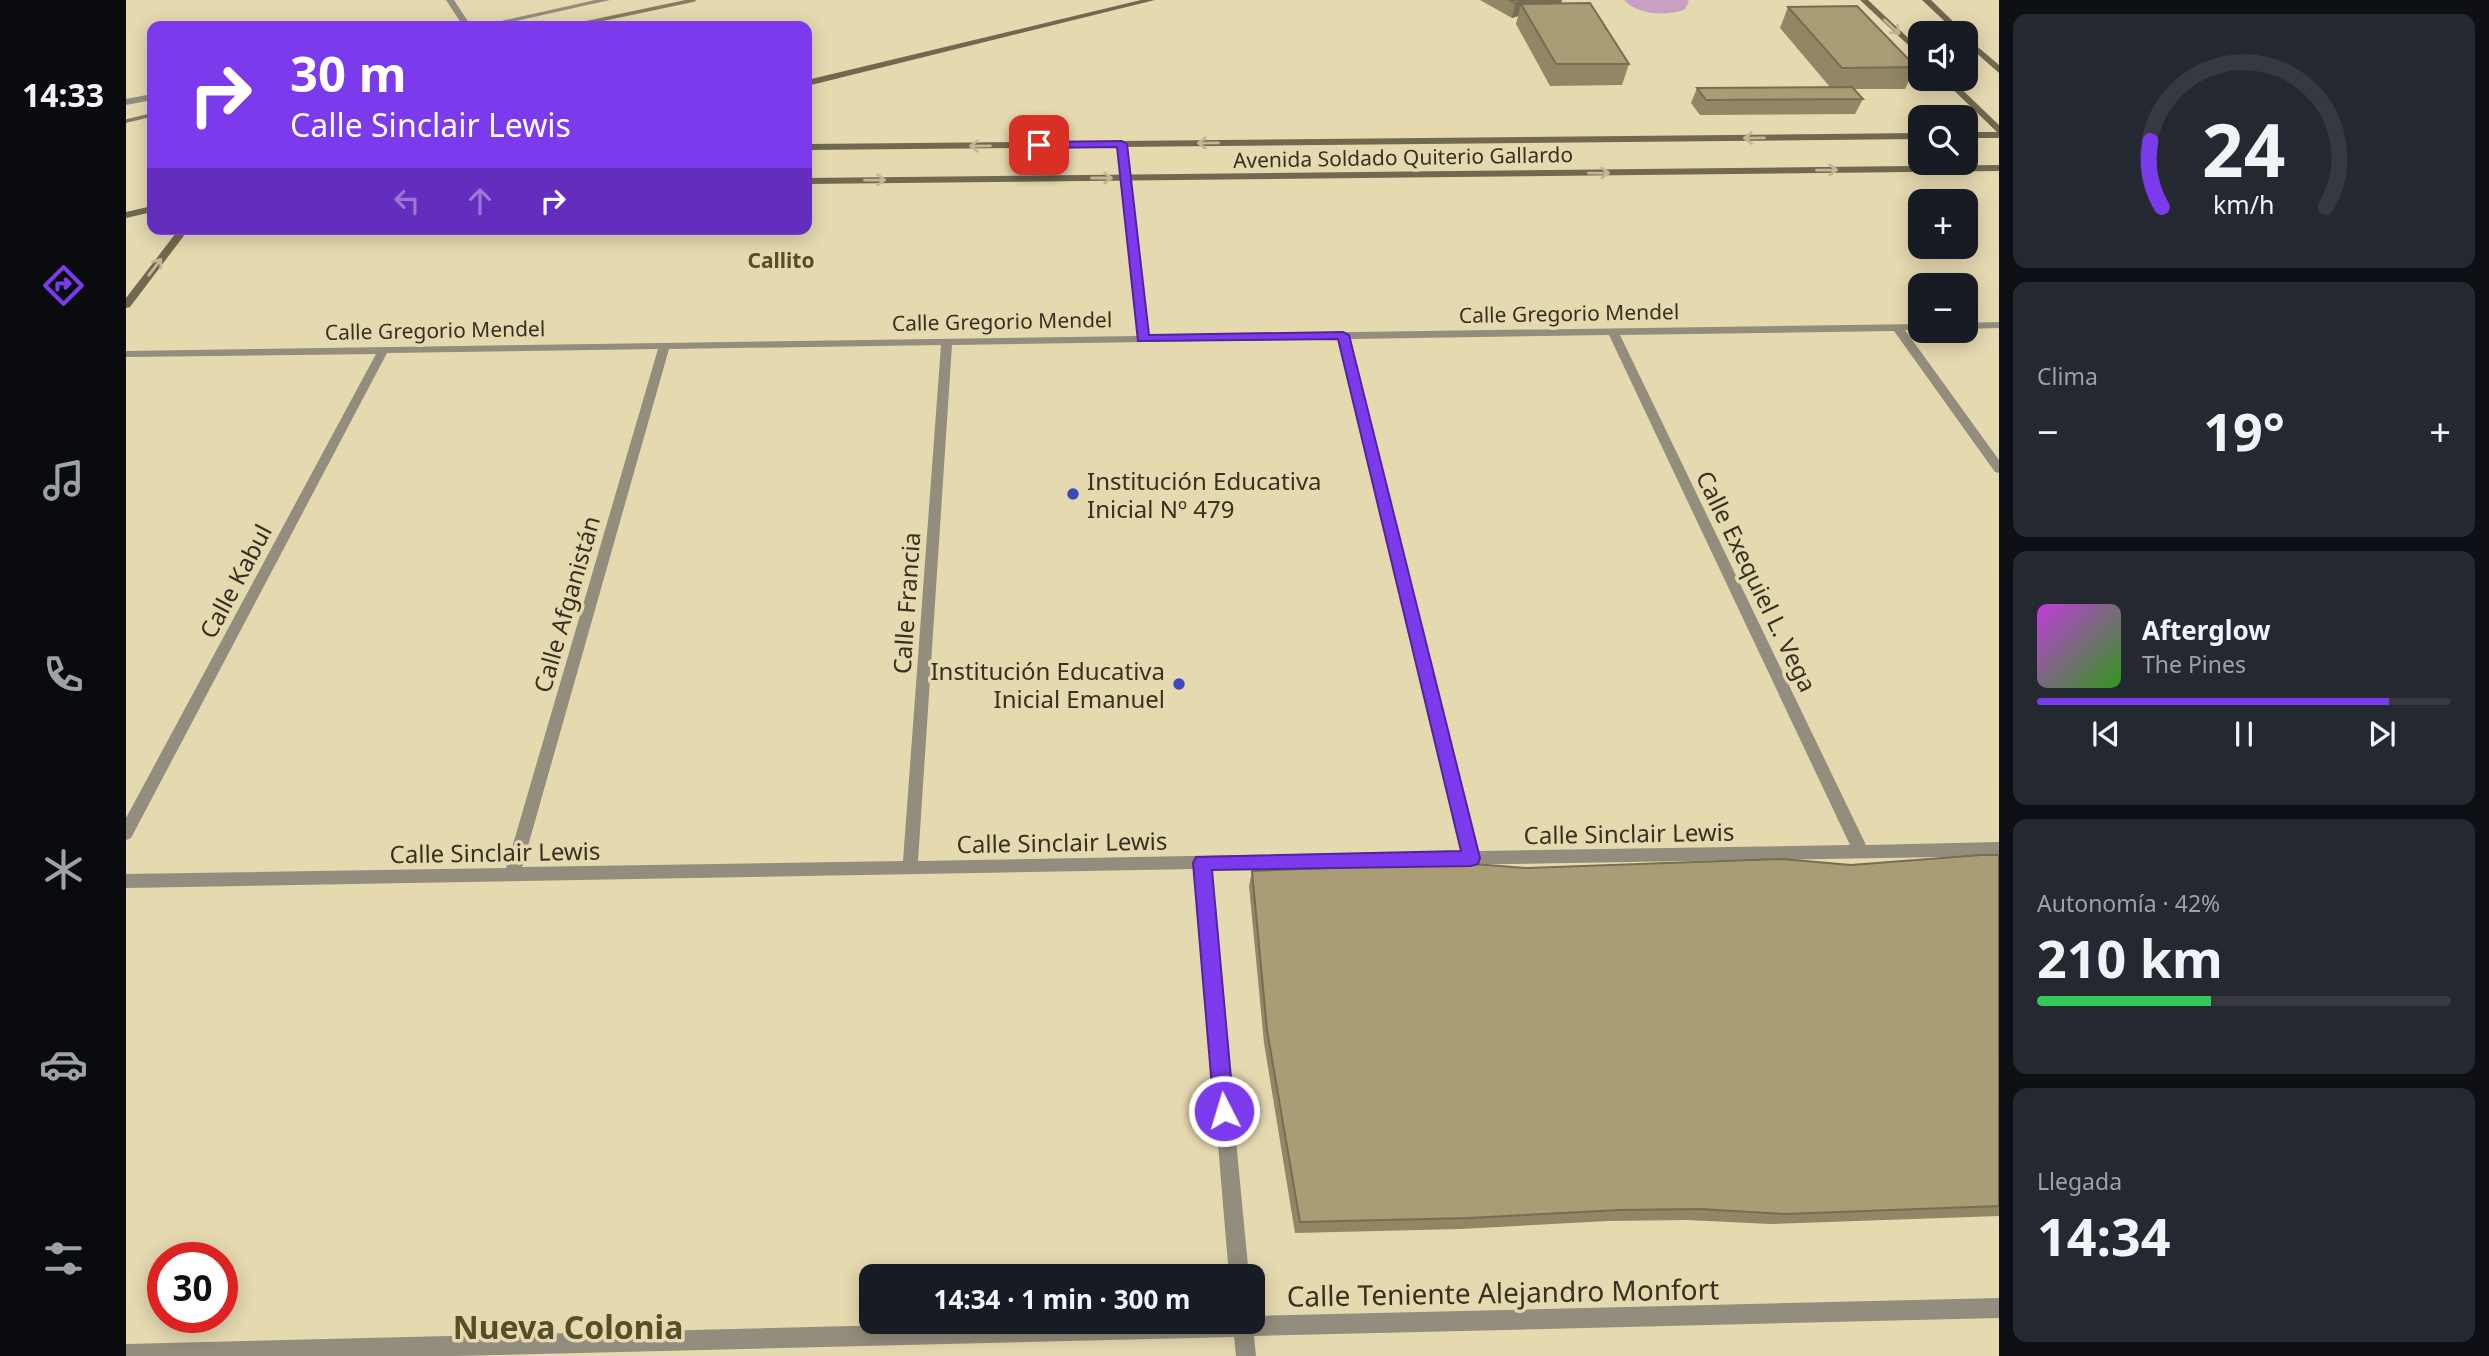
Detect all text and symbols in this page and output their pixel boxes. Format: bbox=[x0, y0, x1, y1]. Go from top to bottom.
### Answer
one-way arrow bbox=[1883, 18, 1900, 35]
map controls bbox=[1908, 21, 1978, 343]
button: sound bbox=[1908, 21, 1978, 91]
text: 30 m bbox=[290, 40, 407, 106]
icon: right bbox=[175, 49, 266, 140]
text: 14:33 bbox=[22, 73, 104, 116]
text: 24 bbox=[2202, 100, 2286, 199]
text: Calle Sinclair Lewis bbox=[290, 103, 571, 146]
button: search bbox=[1908, 105, 1978, 175]
pin bbox=[1009, 115, 1069, 175]
icon: arrive bbox=[1020, 126, 1058, 164]
one-way arrow bbox=[1742, 131, 1765, 144]
one-way arrow bbox=[1196, 136, 1219, 150]
one-way arrow bbox=[969, 139, 992, 152]
street label: Avenida Soldado Quiterio Gallardo bbox=[1233, 140, 1573, 174]
one-way arrow bbox=[1815, 163, 1838, 177]
one-way arrow bbox=[1588, 166, 1611, 179]
one-way arrow bbox=[1091, 171, 1114, 185]
one-way arrow bbox=[863, 173, 886, 187]
icon: left bbox=[388, 182, 426, 220]
icon: ahead bbox=[461, 182, 499, 220]
icon: right bbox=[534, 182, 572, 220]
text: km/h bbox=[2213, 187, 2275, 221]
button: + bbox=[1908, 189, 1978, 259]
district label: Callito bbox=[747, 246, 815, 274]
one-way arrow bbox=[148, 259, 163, 277]
icon: directions bbox=[39, 261, 88, 310]
button: − bbox=[1908, 273, 1978, 343]
street label: Calle Gregorio Mendel bbox=[1459, 297, 1679, 329]
street label: Calle Gregorio Mendel bbox=[892, 305, 1112, 337]
street label: Calle Gregorio Mendel bbox=[325, 314, 545, 346]
text: Clima bbox=[2037, 360, 2098, 392]
text: 19° bbox=[2203, 395, 2285, 466]
text: − bbox=[2037, 405, 2059, 457]
text: + bbox=[2429, 405, 2451, 457]
icon: music bbox=[39, 456, 88, 505]
place label: Institución Educativa Inicial Nº 479 bbox=[1087, 464, 1322, 525]
street label: Calle Exequiel L. Vega bbox=[1689, 465, 1825, 697]
marker: Institución Educativa Inicial Nº 479 bbox=[1065, 486, 1081, 502]
street label: Calle Afganistán bbox=[525, 512, 607, 696]
street label: Calle Kabul bbox=[191, 518, 279, 644]
street label: Calle Francia bbox=[885, 531, 927, 675]
text: Afterglow bbox=[2142, 612, 2270, 648]
text: The Pines bbox=[2142, 648, 2246, 680]
icon: phone bbox=[39, 650, 88, 699]
place label: Institución Educativa Inicial Emanuel bbox=[930, 654, 1165, 715]
marker: Institución Educativa Inicial Emanuel bbox=[1171, 676, 1187, 692]
icon: previous bbox=[2087, 715, 2125, 753]
icon: pause bbox=[2225, 715, 2263, 753]
icon: next bbox=[2363, 715, 2401, 753]
street label: Calle Sinclair Lewis bbox=[1523, 815, 1735, 851]
street label: Calle Sinclair Lewis bbox=[956, 824, 1168, 860]
street label: Calle Sinclair Lewis bbox=[389, 834, 601, 870]
icon: climate bbox=[39, 845, 88, 894]
text: Autonomía · 42% bbox=[2037, 887, 2220, 919]
text: 210 km bbox=[2037, 922, 2223, 993]
icon: car bbox=[39, 1040, 88, 1089]
position arrow bbox=[1187, 1074, 1261, 1148]
text: Llegada bbox=[2037, 1165, 2122, 1197]
text: 14:34 bbox=[2037, 1200, 2171, 1271]
icon: filters bbox=[39, 1234, 88, 1283]
speed limit sign: 30 bbox=[147, 1242, 238, 1333]
street label: Calle Teniente Alejandro Monfort bbox=[1286, 1269, 1720, 1315]
text: 14:34 · 1 min · 300 m bbox=[934, 1281, 1190, 1317]
district label: Nueva Colonia bbox=[453, 1305, 683, 1348]

